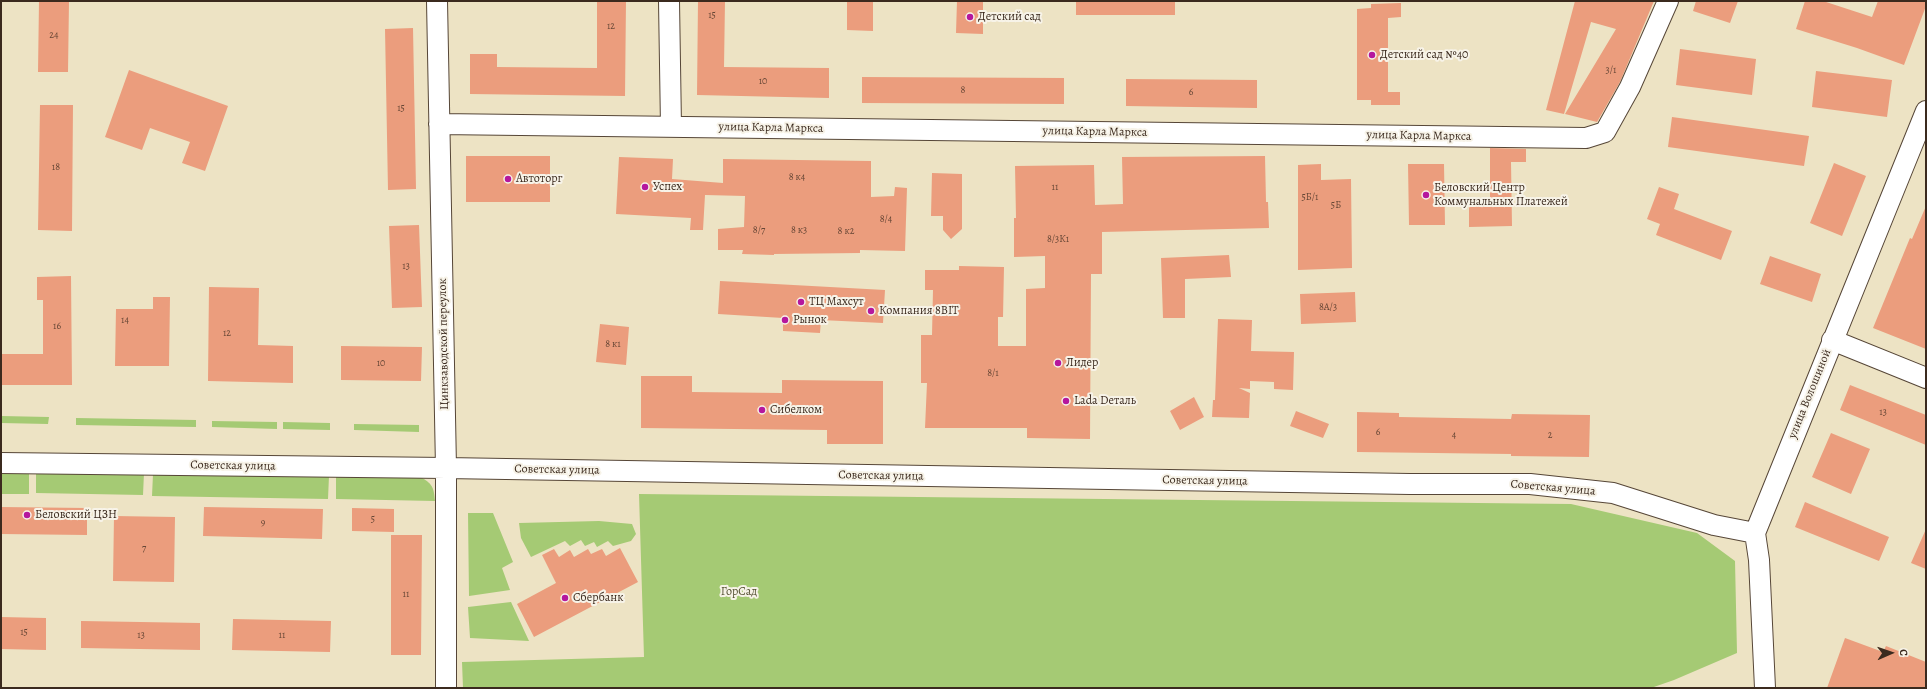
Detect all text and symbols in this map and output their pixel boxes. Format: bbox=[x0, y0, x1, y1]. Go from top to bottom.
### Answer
house number: 15 bbox=[708, 10, 716, 22]
place label: Детский сад bbox=[978, 10, 1041, 24]
marker: Детский сад bbox=[965, 12, 975, 22]
house number: 12 bbox=[607, 21, 615, 33]
house number: 24 bbox=[49, 30, 59, 42]
place label: Детский сад №40 bbox=[1380, 48, 1468, 62]
marker: Детский сад №40 bbox=[1367, 50, 1377, 60]
house number: 3/1 bbox=[1606, 65, 1616, 77]
house number: 10 bbox=[759, 76, 767, 88]
house number: 8 bbox=[961, 85, 965, 97]
house number: 6 bbox=[1189, 87, 1193, 99]
house number: 15 bbox=[397, 103, 405, 115]
street label: улица Карла Маркса bbox=[719, 120, 823, 136]
street label: улица Карла Маркса bbox=[1043, 124, 1147, 140]
street label: улица Карла Маркса bbox=[1367, 128, 1471, 144]
house number: 18 bbox=[52, 162, 60, 174]
place label: Автоторг bbox=[516, 172, 563, 186]
house number: 8 к4 bbox=[789, 172, 805, 184]
marker: Автоторг bbox=[503, 174, 513, 184]
place label: Успех bbox=[653, 180, 682, 194]
place label: Беловский Центр Коммунальных Платежей bbox=[1434, 181, 1568, 209]
marker: Успех bbox=[640, 182, 650, 192]
house number: 11 bbox=[1052, 182, 1058, 194]
marker: Беловский Центр Коммунальных Платежей bbox=[1421, 190, 1431, 200]
house number: 5Б/1 bbox=[1302, 192, 1318, 204]
house number: 5Б bbox=[1331, 200, 1341, 212]
house number: 8/4 bbox=[880, 214, 892, 226]
house number: 8/7 bbox=[753, 225, 765, 237]
house number: 8 к3 bbox=[791, 225, 807, 237]
house number: 8 к2 bbox=[838, 226, 854, 238]
house number: 8/3К1 bbox=[1047, 234, 1069, 246]
house number: 13 bbox=[402, 261, 410, 273]
street label: Цинкзаводской переулок bbox=[436, 278, 452, 410]
place label: ТЦ Махсут bbox=[809, 295, 864, 309]
marker: ТЦ Махсут bbox=[796, 297, 806, 307]
house number: 8А/3 bbox=[1319, 302, 1337, 314]
place label: Компания 8BIT bbox=[879, 304, 959, 318]
marker: Компания 8BIT bbox=[866, 306, 876, 316]
place label: Рынок bbox=[793, 313, 827, 327]
house number: 14 bbox=[121, 315, 129, 327]
marker: Рынок bbox=[780, 315, 790, 325]
house number: 16 bbox=[53, 321, 61, 333]
house number: 12 bbox=[223, 328, 231, 340]
house number: 8 к1 bbox=[605, 339, 621, 351]
street label: улица Волошиной bbox=[1786, 347, 1834, 441]
place label: Лидер bbox=[1066, 356, 1098, 370]
house number: 10 bbox=[377, 358, 385, 370]
marker: Лидер bbox=[1053, 358, 1063, 368]
house number: 8/1 bbox=[987, 368, 999, 380]
place label: Lada Dеталь bbox=[1074, 394, 1136, 408]
marker: Lada Dеталь bbox=[1061, 396, 1071, 406]
place label: Сибелком bbox=[770, 403, 822, 417]
marker: Сибелком bbox=[757, 405, 767, 415]
house number: 13 bbox=[1879, 407, 1887, 419]
house number: 6 bbox=[1376, 427, 1380, 439]
house number: 4 bbox=[1452, 430, 1456, 442]
house number: 2 bbox=[1548, 430, 1552, 442]
street label: Советская улица bbox=[190, 458, 276, 474]
street label: Советская улица bbox=[514, 462, 600, 478]
street label: Советская улица bbox=[838, 468, 924, 484]
street label: Советская улица bbox=[1162, 473, 1248, 489]
street label: Советская улица bbox=[1510, 477, 1596, 499]
place label: Беловский ЦЗН bbox=[35, 508, 117, 522]
marker: Беловский ЦЗН bbox=[22, 510, 32, 520]
house number: 5 bbox=[371, 514, 375, 526]
house number: 9 bbox=[261, 517, 265, 529]
house number: 7 bbox=[142, 543, 146, 555]
park label: ГорСад bbox=[721, 585, 757, 599]
house number: 11 bbox=[403, 589, 409, 601]
place label: Сбербанк bbox=[573, 591, 623, 605]
marker: Сбербанк bbox=[560, 593, 570, 603]
house number: 15 bbox=[20, 627, 28, 639]
house number: 13 bbox=[137, 630, 145, 642]
house number: 11 bbox=[279, 630, 285, 642]
north arrow bbox=[1871, 633, 1911, 673]
text: С bbox=[1896, 649, 1911, 656]

